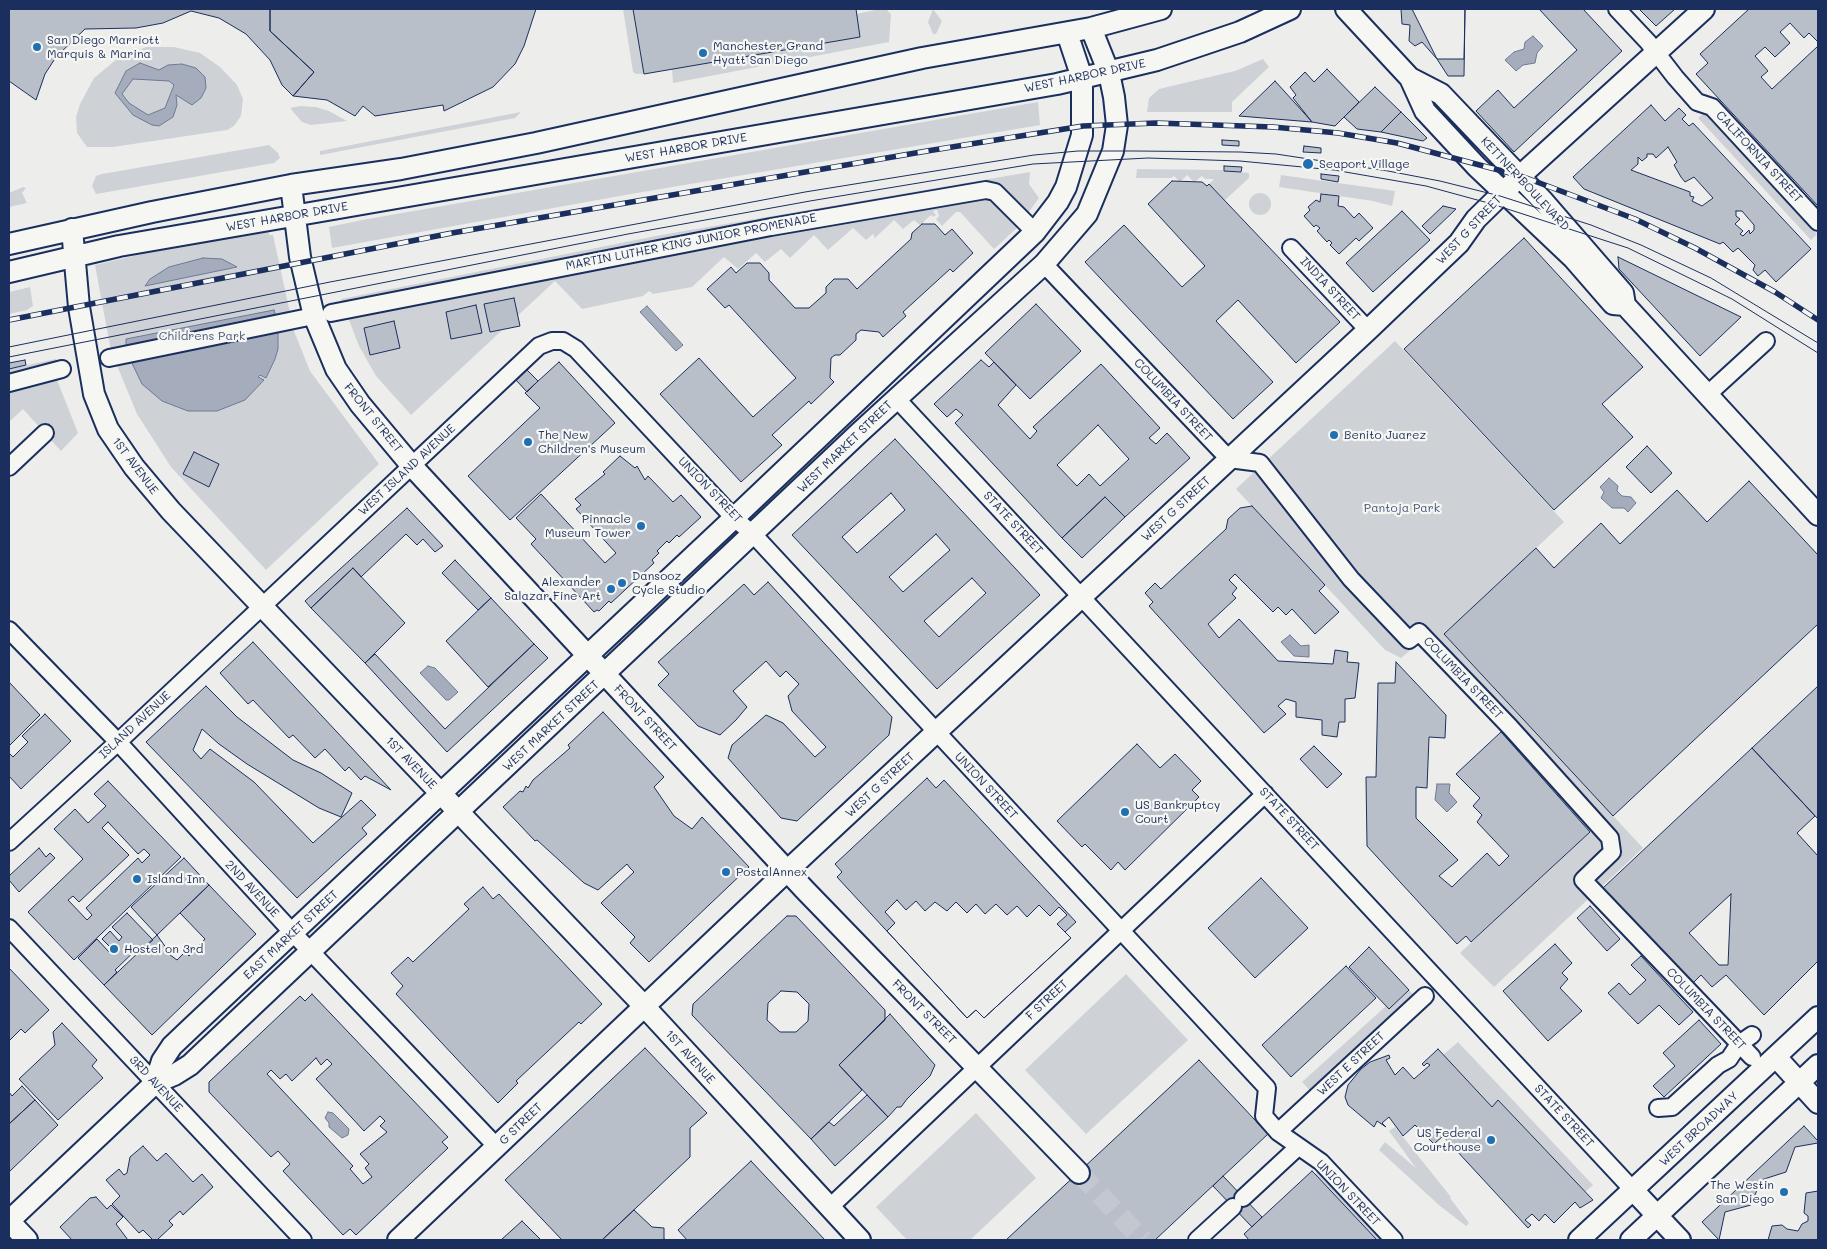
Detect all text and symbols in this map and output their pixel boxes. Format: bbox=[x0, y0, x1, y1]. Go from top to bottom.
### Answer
place label: San Diego Marriott Marquis & Marina bbox=[47, 33, 159, 61]
place label: Manchester Grand Hyatt San Diego bbox=[713, 39, 823, 67]
marker: San Diego Marriott Marquis & Marina bbox=[31, 41, 43, 53]
marker: Manchester Grand Hyatt San Diego bbox=[697, 47, 709, 59]
street label: WEST HARBOR DRIVE bbox=[1023, 56, 1147, 96]
street label: CALIFORNIA STREET bbox=[1713, 108, 1805, 206]
street label: WEST HARBOR DRIVE bbox=[624, 130, 748, 166]
street label: KETTNER BOULEVARD bbox=[1478, 134, 1572, 234]
marker: Seaport Village bbox=[1301, 157, 1315, 171]
place label: Seaport Village bbox=[1319, 157, 1410, 171]
street label: WEST G STREET bbox=[1433, 193, 1505, 267]
street label: WEST HARBOR DRIVE bbox=[225, 199, 349, 235]
street label: MARTIN LUTHER KING JUNIOR PROMENADE bbox=[564, 211, 818, 273]
street label: INDIA STREET bbox=[1297, 254, 1363, 324]
park label: Childrens Park bbox=[159, 329, 245, 343]
street label: COLUMBIA STREET bbox=[1131, 355, 1215, 445]
street label: FRONT STREET bbox=[341, 380, 405, 456]
street label: WEST MARKET STREET bbox=[794, 398, 896, 496]
street label: WEST ISLAND AVENUE bbox=[356, 421, 458, 519]
place label: The New Children's Museum bbox=[538, 428, 646, 456]
place label: Benito Juarez bbox=[1344, 428, 1426, 442]
marker: Benito Juarez bbox=[1328, 429, 1340, 441]
street label: 1ST AVENUE bbox=[109, 435, 161, 497]
marker: The New Children's Museum bbox=[522, 436, 534, 448]
street label: UNION STREET bbox=[675, 454, 745, 526]
street label: WEST G STREET bbox=[1139, 473, 1213, 545]
street label: STATE STREET bbox=[980, 489, 1046, 557]
park label: Pantoja Park bbox=[1364, 501, 1440, 515]
place label: Pinnacle Museum Tower bbox=[545, 512, 631, 540]
marker: Pinnacle Museum Tower bbox=[635, 520, 647, 532]
place label: Dansooz Cycle Studio bbox=[632, 569, 705, 597]
place label: Alexander Salazar Fine Art bbox=[504, 575, 601, 603]
marker: Dansooz Cycle Studio bbox=[616, 577, 628, 589]
marker: Alexander Salazar Fine Art bbox=[605, 583, 617, 595]
street label: COLUMBIA STREET bbox=[1420, 634, 1506, 722]
street label: WEST MARKET STREET bbox=[500, 678, 602, 774]
street label: FRONT STREET bbox=[611, 682, 679, 754]
street label: ISLAND AVENUE bbox=[96, 688, 174, 762]
street label: 1ST AVENUE bbox=[382, 734, 440, 792]
street label: WEST G STREET bbox=[843, 749, 917, 821]
street label: UNION STREET bbox=[951, 750, 1021, 822]
street label: STATE STREET bbox=[1256, 785, 1322, 853]
place label: US Bankruptcy Court bbox=[1135, 798, 1220, 826]
marker: US Bankruptcy Court bbox=[1119, 806, 1131, 818]
street label: 2ND AVENUE bbox=[222, 858, 282, 920]
place label: PostalAnnex bbox=[736, 865, 807, 879]
marker: PostalAnnex bbox=[720, 866, 732, 878]
place label: Island Inn bbox=[147, 872, 205, 886]
marker: Island Inn bbox=[131, 873, 143, 885]
street label: EAST MARKET STREET bbox=[241, 887, 341, 983]
place label: Hostel on 3rd bbox=[124, 942, 203, 956]
marker: Hostel on 3rd bbox=[108, 943, 120, 955]
street label: COLUMBIA STREET bbox=[1663, 965, 1749, 1053]
street label: FRONT STREET bbox=[889, 977, 959, 1047]
street label: F STREET bbox=[1023, 977, 1071, 1023]
street label: 1ST AVENUE bbox=[662, 1027, 718, 1087]
street label: WEST E STREET bbox=[1314, 1029, 1388, 1099]
street label: 3RD AVENUE bbox=[126, 1053, 186, 1115]
street label: STATE STREET bbox=[1531, 1082, 1597, 1150]
street label: WEST BROADWAY bbox=[1657, 1089, 1741, 1169]
street label: G STREET bbox=[496, 1100, 546, 1148]
place label: US Federal Courthouse bbox=[1414, 1126, 1481, 1154]
marker: US Federal Courthouse bbox=[1485, 1134, 1497, 1146]
street label: UNION STREET bbox=[1313, 1157, 1383, 1229]
place label: The Westin San Diego bbox=[1710, 1178, 1774, 1206]
marker: The Westin San Diego bbox=[1778, 1186, 1790, 1198]

